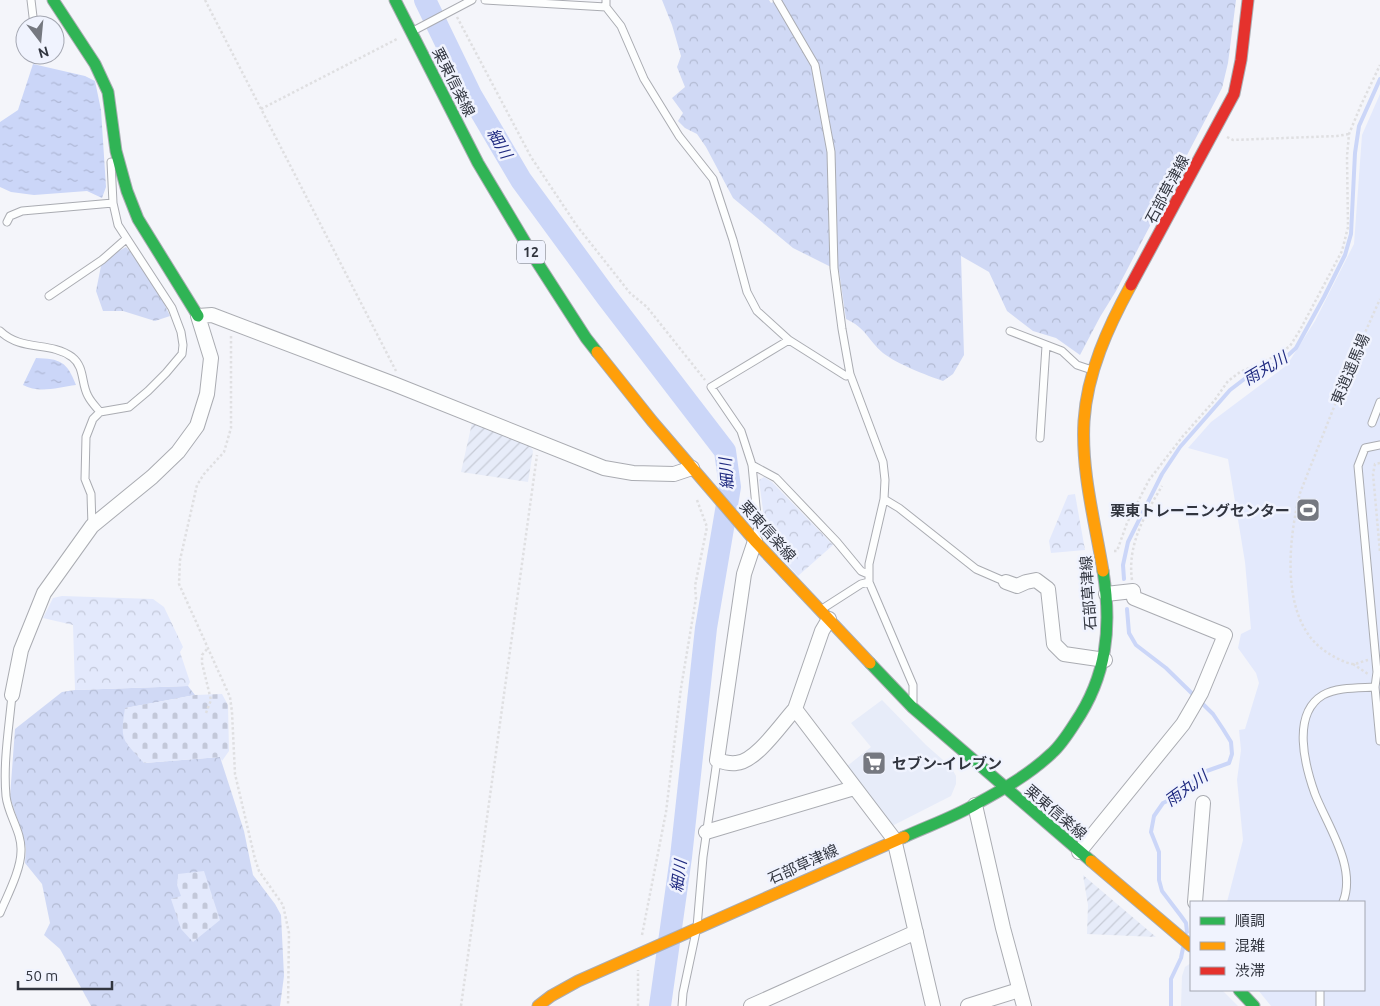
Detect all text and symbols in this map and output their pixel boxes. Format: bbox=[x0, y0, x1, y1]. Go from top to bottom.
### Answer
north arrow bbox=[15, 15, 65, 65]
text: N bbox=[36, 43, 51, 62]
street label: 栗東信楽線 bbox=[429, 45, 479, 119]
water label: 細川 bbox=[484, 125, 517, 163]
street label: 石部草津線 bbox=[1142, 152, 1192, 226]
road number: 12 bbox=[517, 240, 545, 264]
street label: 東逍遥馬場 bbox=[1328, 331, 1372, 407]
water label: 雨丸川 bbox=[1240, 347, 1292, 388]
water label: 細川 bbox=[716, 455, 736, 491]
street label: 栗東信楽線 bbox=[737, 497, 799, 565]
sports icon: 栗東トレーニングセンター bbox=[1295, 497, 1321, 523]
place label: 栗東トレーニングセンター bbox=[1110, 502, 1290, 519]
street label: 石部草津線 bbox=[1077, 555, 1099, 631]
supermarket icon: セブン-イレブン bbox=[861, 750, 887, 776]
place label: セブン-イレブン bbox=[892, 755, 1002, 772]
water label: 雨丸川 bbox=[1161, 765, 1212, 809]
street label: 栗東信楽線 bbox=[1022, 781, 1090, 843]
street label: 石部草津線 bbox=[765, 841, 841, 887]
water label: 細川 bbox=[667, 857, 689, 893]
legend bbox=[1190, 901, 1365, 991]
text: 順調 bbox=[1235, 912, 1265, 929]
text: 混雑 bbox=[1235, 937, 1265, 954]
scale bar bbox=[18, 958, 111, 990]
text: 渋滞 bbox=[1235, 962, 1265, 979]
text: 50 m bbox=[25, 967, 58, 984]

